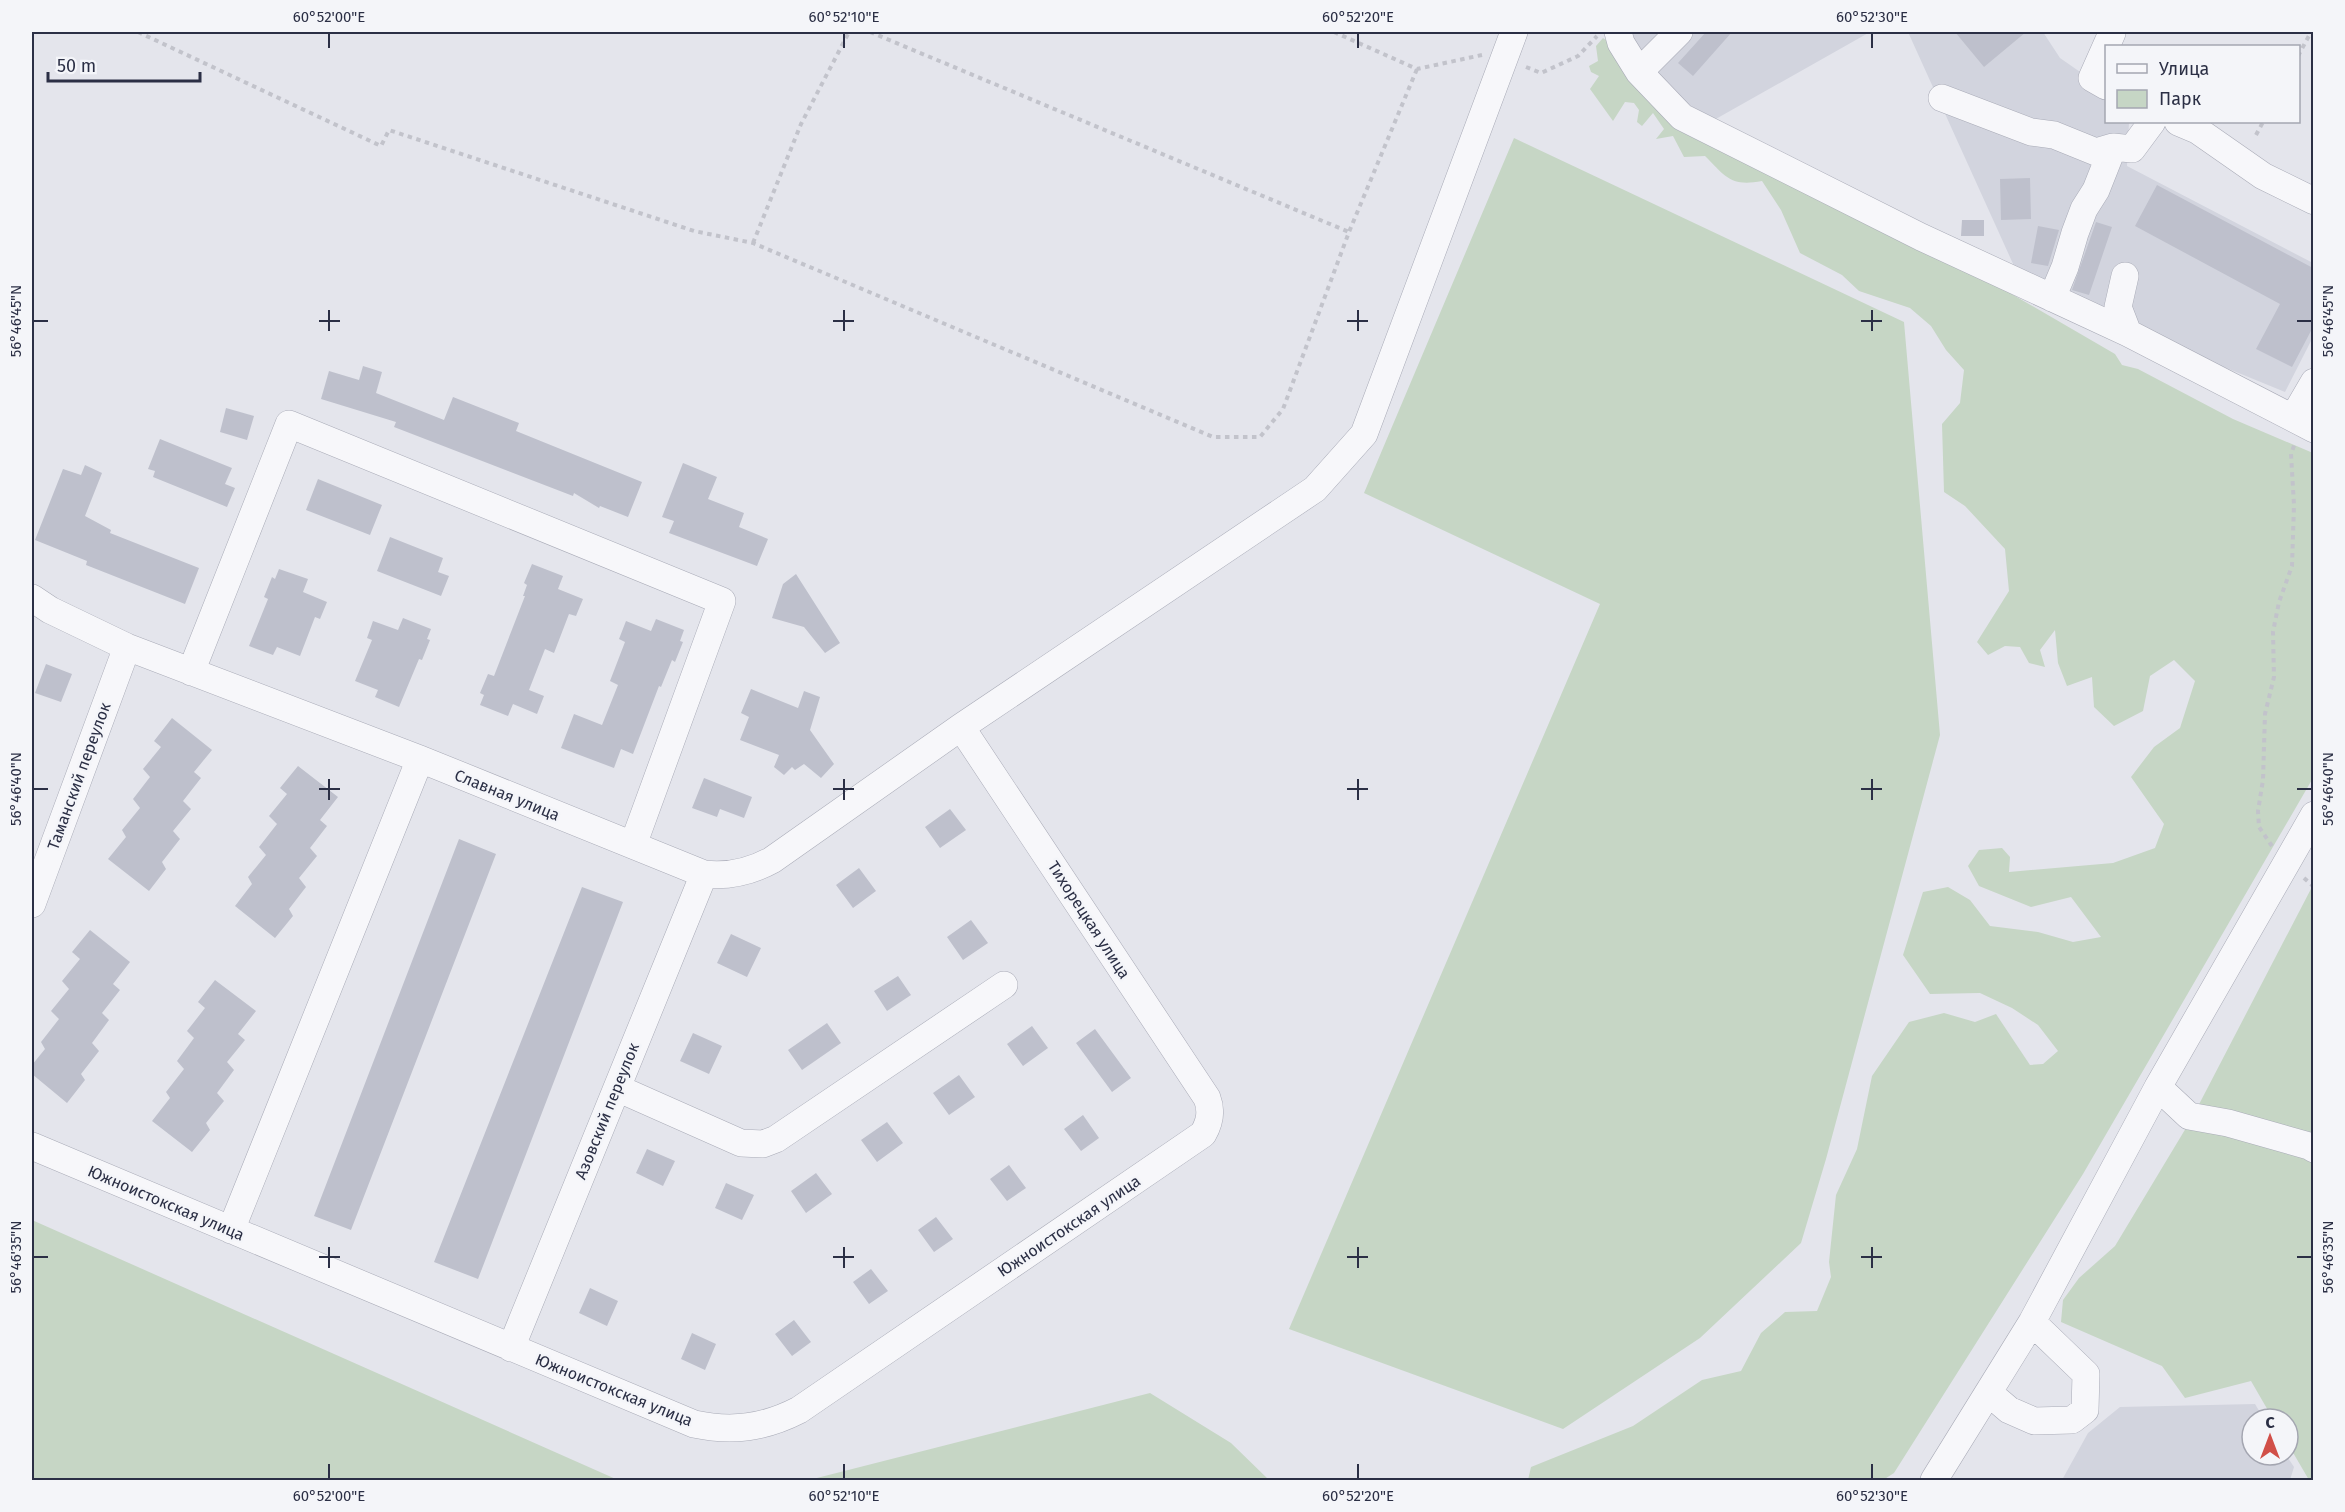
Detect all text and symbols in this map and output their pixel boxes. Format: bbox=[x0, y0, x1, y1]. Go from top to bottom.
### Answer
text: 60°52'00"E bbox=[293, 8, 365, 26]
text: 60°52'10"E bbox=[809, 8, 879, 26]
text: 60°52'20"E bbox=[1322, 8, 1394, 26]
text: 60°52'30"E bbox=[1836, 8, 1908, 26]
scale bar bbox=[48, 45, 200, 83]
legend bbox=[2105, 45, 2300, 123]
text: 50 m bbox=[57, 55, 96, 77]
text: Улица bbox=[2159, 58, 2209, 80]
text: Парк bbox=[2159, 88, 2202, 110]
text: 56°46'45"N bbox=[7, 285, 25, 357]
text: 56°46'45"N bbox=[2319, 285, 2337, 357]
street label: Таманский переулок bbox=[43, 699, 115, 852]
text: 56°46'40"N bbox=[7, 752, 25, 826]
text: 56°46'40"N bbox=[2319, 752, 2337, 826]
street label: Славная улица bbox=[452, 765, 562, 825]
street label: Тихорецкая улица bbox=[1044, 858, 1134, 982]
street label: Азовский переулок bbox=[571, 1039, 643, 1182]
street label: Южноистокская улица bbox=[85, 1161, 247, 1245]
street label: Южноистокская улица bbox=[994, 1171, 1144, 1281]
text: 56°46'35"N bbox=[7, 1221, 25, 1293]
text: 56°46'35"N bbox=[2319, 1221, 2337, 1293]
street label: Южноистокская улица bbox=[532, 1350, 696, 1430]
north arrow bbox=[2240, 1407, 2300, 1467]
text: С bbox=[2265, 1413, 2275, 1432]
text: 60°52'00"E bbox=[293, 1487, 365, 1505]
text: 60°52'10"E bbox=[809, 1487, 879, 1505]
text: 60°52'20"E bbox=[1322, 1487, 1394, 1505]
text: 60°52'30"E bbox=[1836, 1487, 1908, 1505]

